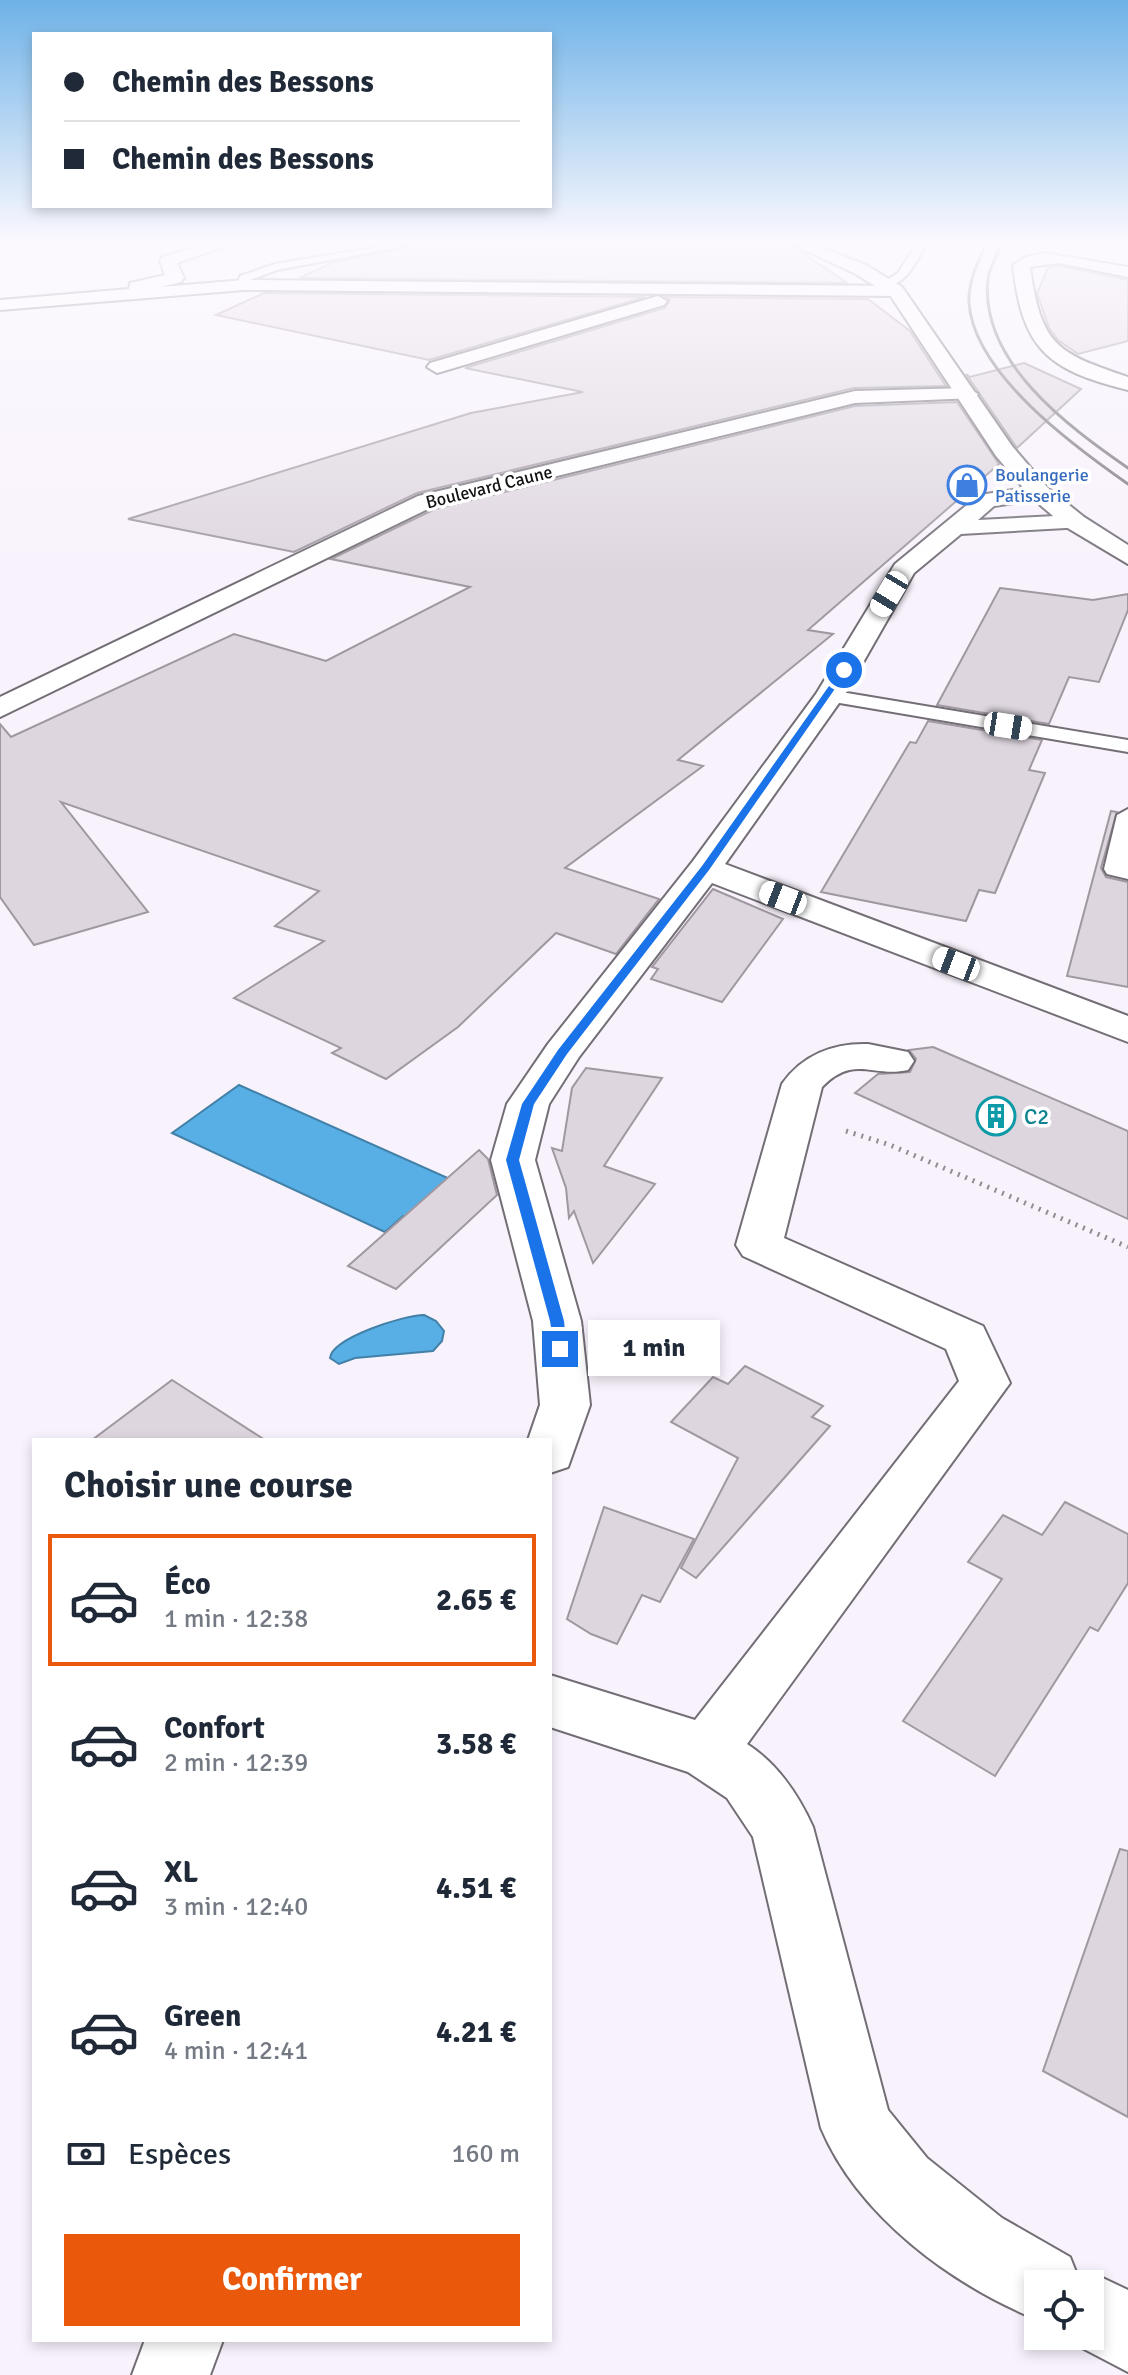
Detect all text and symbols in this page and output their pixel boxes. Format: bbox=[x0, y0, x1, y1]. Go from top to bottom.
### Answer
text: Chemin des Bessons bbox=[112, 64, 374, 101]
text: Chemin des Bessons bbox=[112, 141, 374, 178]
street label: Boulevard Caune bbox=[423, 461, 555, 513]
shop icon: Boulangerie Patisserie bbox=[946, 464, 988, 506]
place label: Boulangerie Patisserie bbox=[995, 464, 1089, 507]
car bbox=[866, 567, 912, 621]
route start bbox=[826, 652, 862, 688]
car bbox=[982, 710, 1034, 742]
car bbox=[756, 878, 810, 918]
car bbox=[929, 944, 983, 984]
building icon: C2 bbox=[975, 1095, 1017, 1137]
place label: C2 bbox=[1024, 1103, 1049, 1130]
callout: 1 min bbox=[588, 1321, 720, 1377]
route end bbox=[542, 1331, 578, 1367]
text: 1 min bbox=[623, 1332, 685, 1364]
text: Choisir une course bbox=[64, 1463, 353, 1508]
icon: car bbox=[68, 1564, 140, 1636]
text: Éco bbox=[164, 1566, 211, 1603]
text: 2.65 € bbox=[436, 1582, 516, 1619]
text: 1 min · 12:38 bbox=[164, 1603, 308, 1635]
icon: car bbox=[68, 1708, 140, 1780]
text: Confort bbox=[164, 1710, 265, 1747]
text: 3.58 € bbox=[436, 1726, 516, 1763]
text: 2 min · 12:39 bbox=[164, 1747, 308, 1779]
icon: car bbox=[68, 1852, 140, 1924]
text: XL bbox=[164, 1854, 198, 1891]
text: 4.51 € bbox=[436, 1870, 516, 1907]
text: 3 min · 12:40 bbox=[164, 1891, 308, 1923]
icon: car bbox=[68, 1996, 140, 2068]
text: Green bbox=[164, 1998, 241, 2035]
text: 4.21 € bbox=[436, 2014, 516, 2051]
text: 4 min · 12:41 bbox=[164, 2035, 308, 2067]
icon: cash bbox=[64, 2132, 108, 2176]
text: Espèces bbox=[128, 2136, 231, 2173]
text: 160 m bbox=[451, 2138, 520, 2170]
button: Confirmer bbox=[64, 2234, 520, 2326]
map controls bbox=[1024, 2270, 1104, 2350]
button: locate bbox=[1024, 2270, 1104, 2350]

